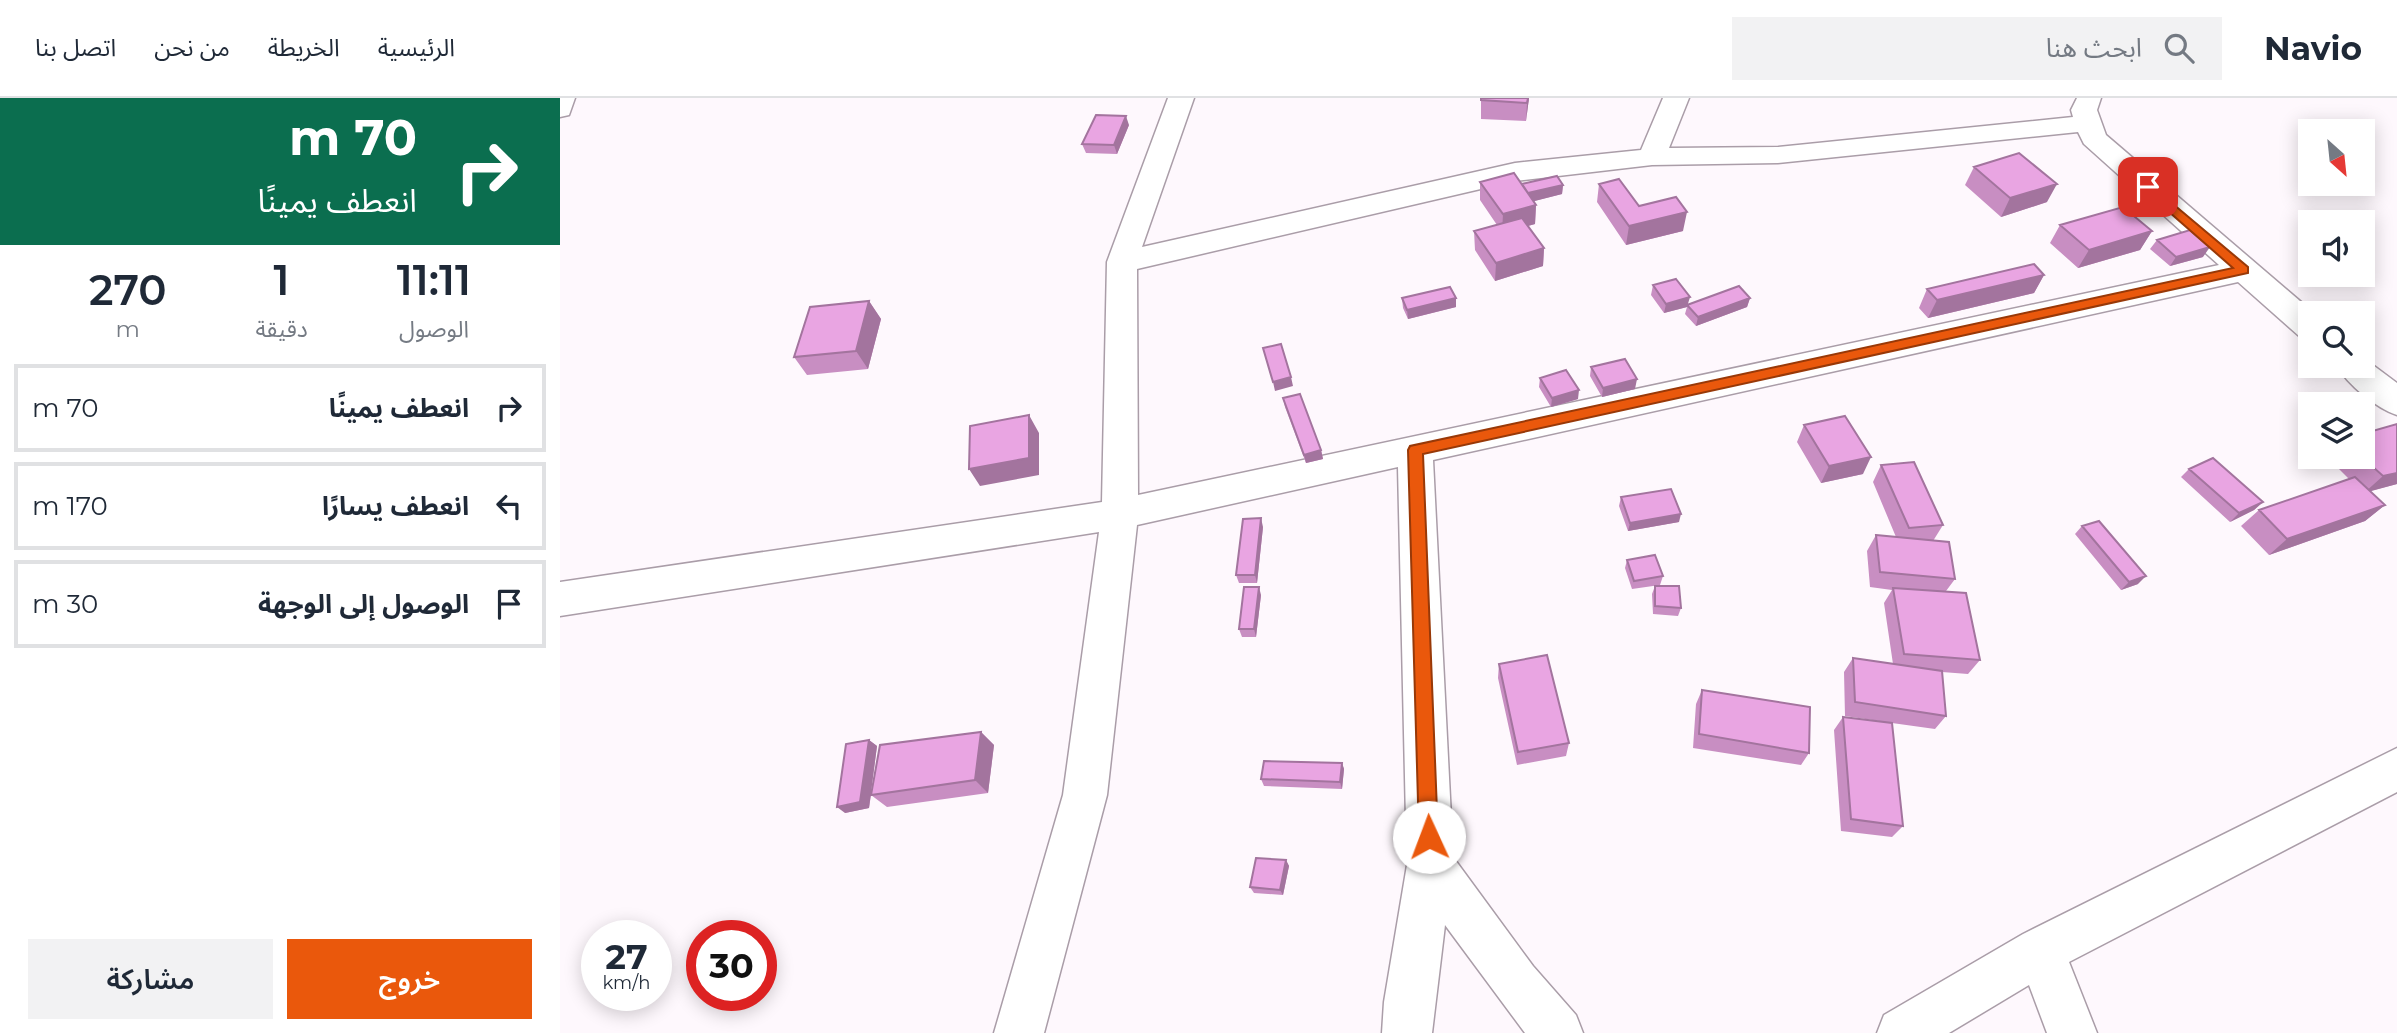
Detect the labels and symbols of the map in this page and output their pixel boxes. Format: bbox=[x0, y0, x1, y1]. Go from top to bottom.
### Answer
north arrow bbox=[2298, 119, 2375, 196]
pin bbox=[2118, 157, 2178, 217]
position arrow bbox=[1392, 800, 1466, 874]
speed limit sign: 30 bbox=[686, 920, 777, 1011]

